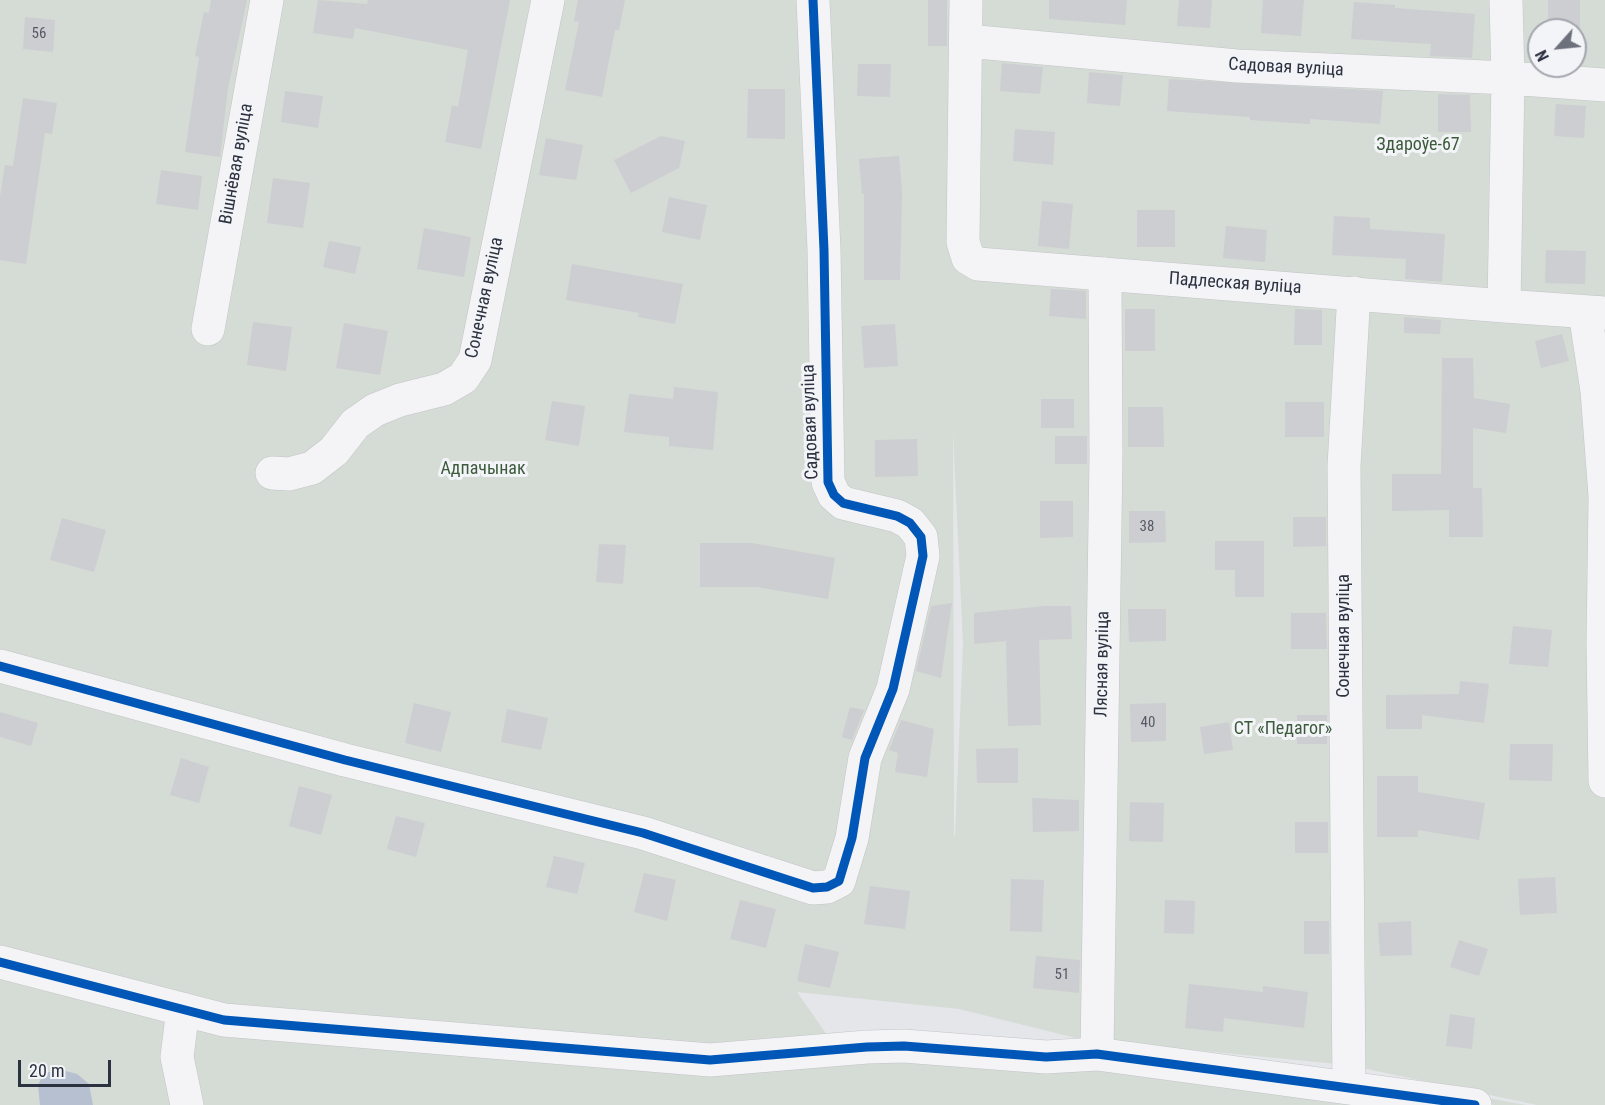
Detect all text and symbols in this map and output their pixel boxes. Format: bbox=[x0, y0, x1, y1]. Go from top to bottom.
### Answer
north arrow bbox=[1527, 18, 1587, 78]
house number: 56 bbox=[32, 25, 46, 43]
text: N bbox=[1532, 47, 1553, 64]
street label: Садовая вуліца bbox=[1228, 54, 1344, 82]
street label: Вішнёвая вуліца bbox=[216, 102, 258, 226]
park label: Здароўе-67 bbox=[1376, 134, 1460, 156]
street label: Сонечная вуліца bbox=[462, 235, 508, 361]
street label: Падлеская вуліца bbox=[1168, 269, 1302, 299]
street label: Садовая вуліца bbox=[798, 364, 824, 480]
park label: Адпачынак bbox=[440, 458, 526, 480]
house number: 38 bbox=[1140, 518, 1154, 536]
street label: Сонечная вуліца bbox=[1333, 574, 1355, 698]
street label: Лясная вуліца bbox=[1091, 611, 1115, 717]
house number: 40 bbox=[1141, 714, 1155, 732]
park label: СТ «Педагог» bbox=[1234, 718, 1332, 740]
house number: 51 bbox=[1055, 966, 1069, 984]
scale bar bbox=[21, 1048, 114, 1086]
text: 20 m bbox=[29, 1060, 64, 1081]

